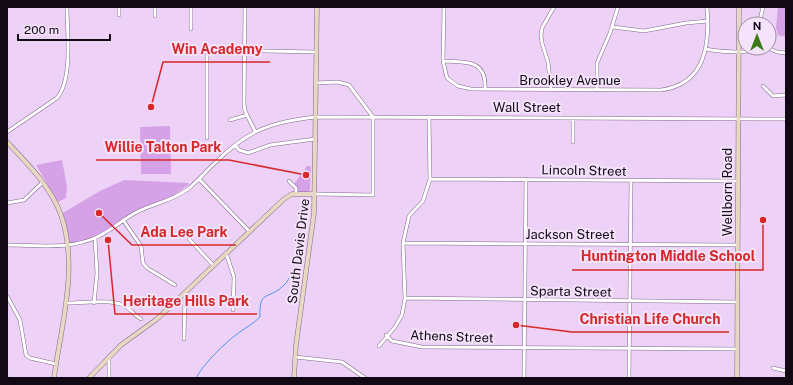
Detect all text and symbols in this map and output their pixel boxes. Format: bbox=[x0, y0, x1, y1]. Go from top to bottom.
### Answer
scale bar bbox=[18, 16, 110, 42]
north arrow bbox=[737, 16, 777, 56]
text: N bbox=[753, 20, 761, 32]
text: 200 m bbox=[24, 23, 59, 37]
callout: Win Academy bbox=[163, 36, 270, 62]
text: Win Academy bbox=[171, 41, 263, 57]
street label: Brookley Avenue bbox=[519, 73, 621, 88]
street label: Wall Street bbox=[493, 100, 561, 115]
callout: Willie Talton Park bbox=[96, 134, 229, 160]
text: Willie Talton Park bbox=[105, 139, 221, 155]
street label: Wellborn Road bbox=[720, 148, 735, 236]
street label: Lincoln Street bbox=[541, 162, 627, 179]
street label: South Davis Drive bbox=[285, 198, 312, 305]
callout: Ada Lee Park bbox=[132, 219, 236, 245]
text: Ada Lee Park bbox=[140, 224, 228, 240]
street label: Jackson Street bbox=[526, 227, 614, 242]
callout: Huntington Middle School bbox=[572, 244, 763, 270]
text: Huntington Middle School bbox=[581, 248, 756, 264]
street label: Sparta Street bbox=[530, 283, 612, 300]
callout: Heritage Hills Park bbox=[115, 288, 257, 314]
text: Heritage Hills Park bbox=[123, 293, 249, 309]
callout: Christian Life Church bbox=[572, 306, 729, 332]
text: Christian Life Church bbox=[579, 311, 721, 327]
street label: Athens Street bbox=[410, 328, 494, 345]

